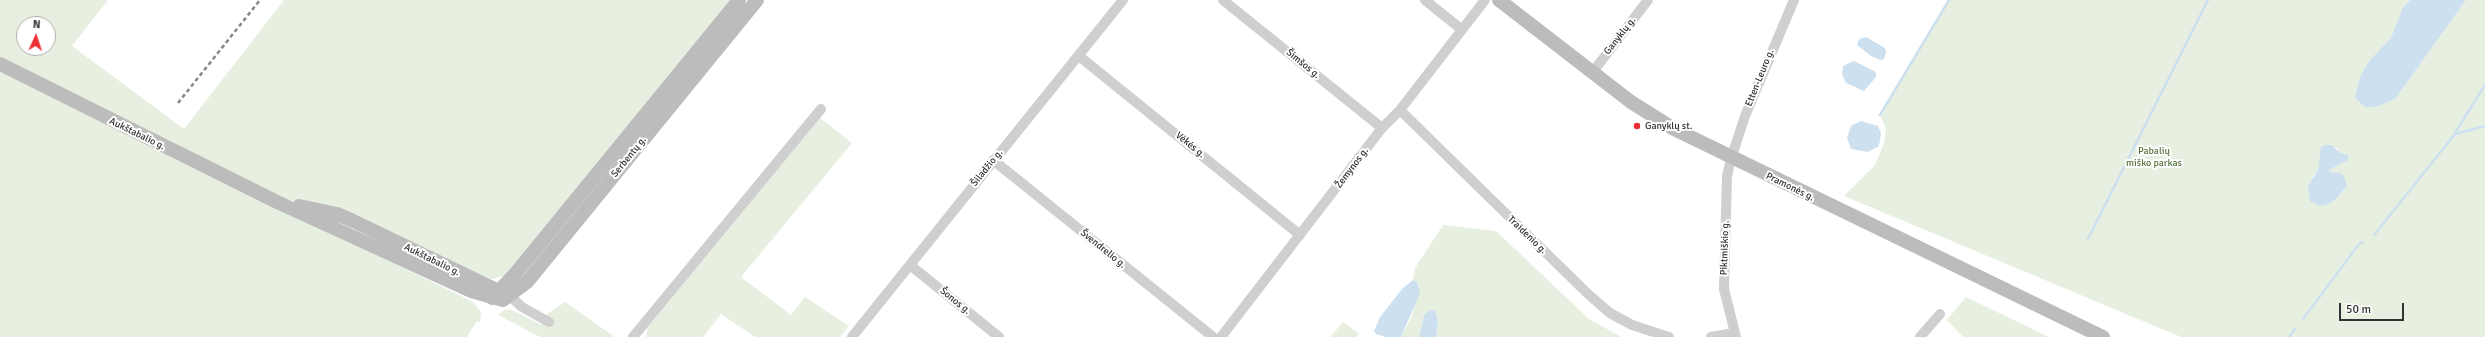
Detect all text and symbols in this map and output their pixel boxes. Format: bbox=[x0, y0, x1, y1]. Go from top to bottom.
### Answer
street label: Ganyklų g. bbox=[1602, 15, 1638, 57]
north arrow bbox=[16, 16, 56, 56]
text: N bbox=[32, 18, 41, 31]
street label: Šimšos g. bbox=[1284, 47, 1322, 81]
street label: Etten-Leuro g. bbox=[1743, 48, 1777, 108]
street label: Aukštabalio g. bbox=[107, 115, 167, 153]
place label: Ganyklų st. bbox=[1645, 120, 1692, 132]
marker: Ganyklų st. bbox=[1632, 121, 1642, 131]
street label: Vėkės g. bbox=[1173, 129, 1207, 161]
street label: Serbentų g. bbox=[609, 134, 649, 180]
street label: Žemynos g. bbox=[1333, 145, 1371, 191]
park label: Pabalių miško parkas bbox=[2126, 145, 2182, 168]
street label: Šiladžio g. bbox=[968, 147, 1006, 189]
street label: Pramonės g. bbox=[1764, 170, 1816, 204]
street label: Traidenio g. bbox=[1505, 213, 1549, 257]
street label: Piktmiškio g. bbox=[1718, 220, 1732, 276]
street label: Švendrelio g. bbox=[1078, 227, 1128, 271]
street label: Aukštabalio g. bbox=[402, 241, 462, 279]
street label: Šonos g. bbox=[937, 285, 973, 317]
scale bar bbox=[2341, 295, 2406, 321]
text: 50 m bbox=[2346, 302, 2371, 317]

